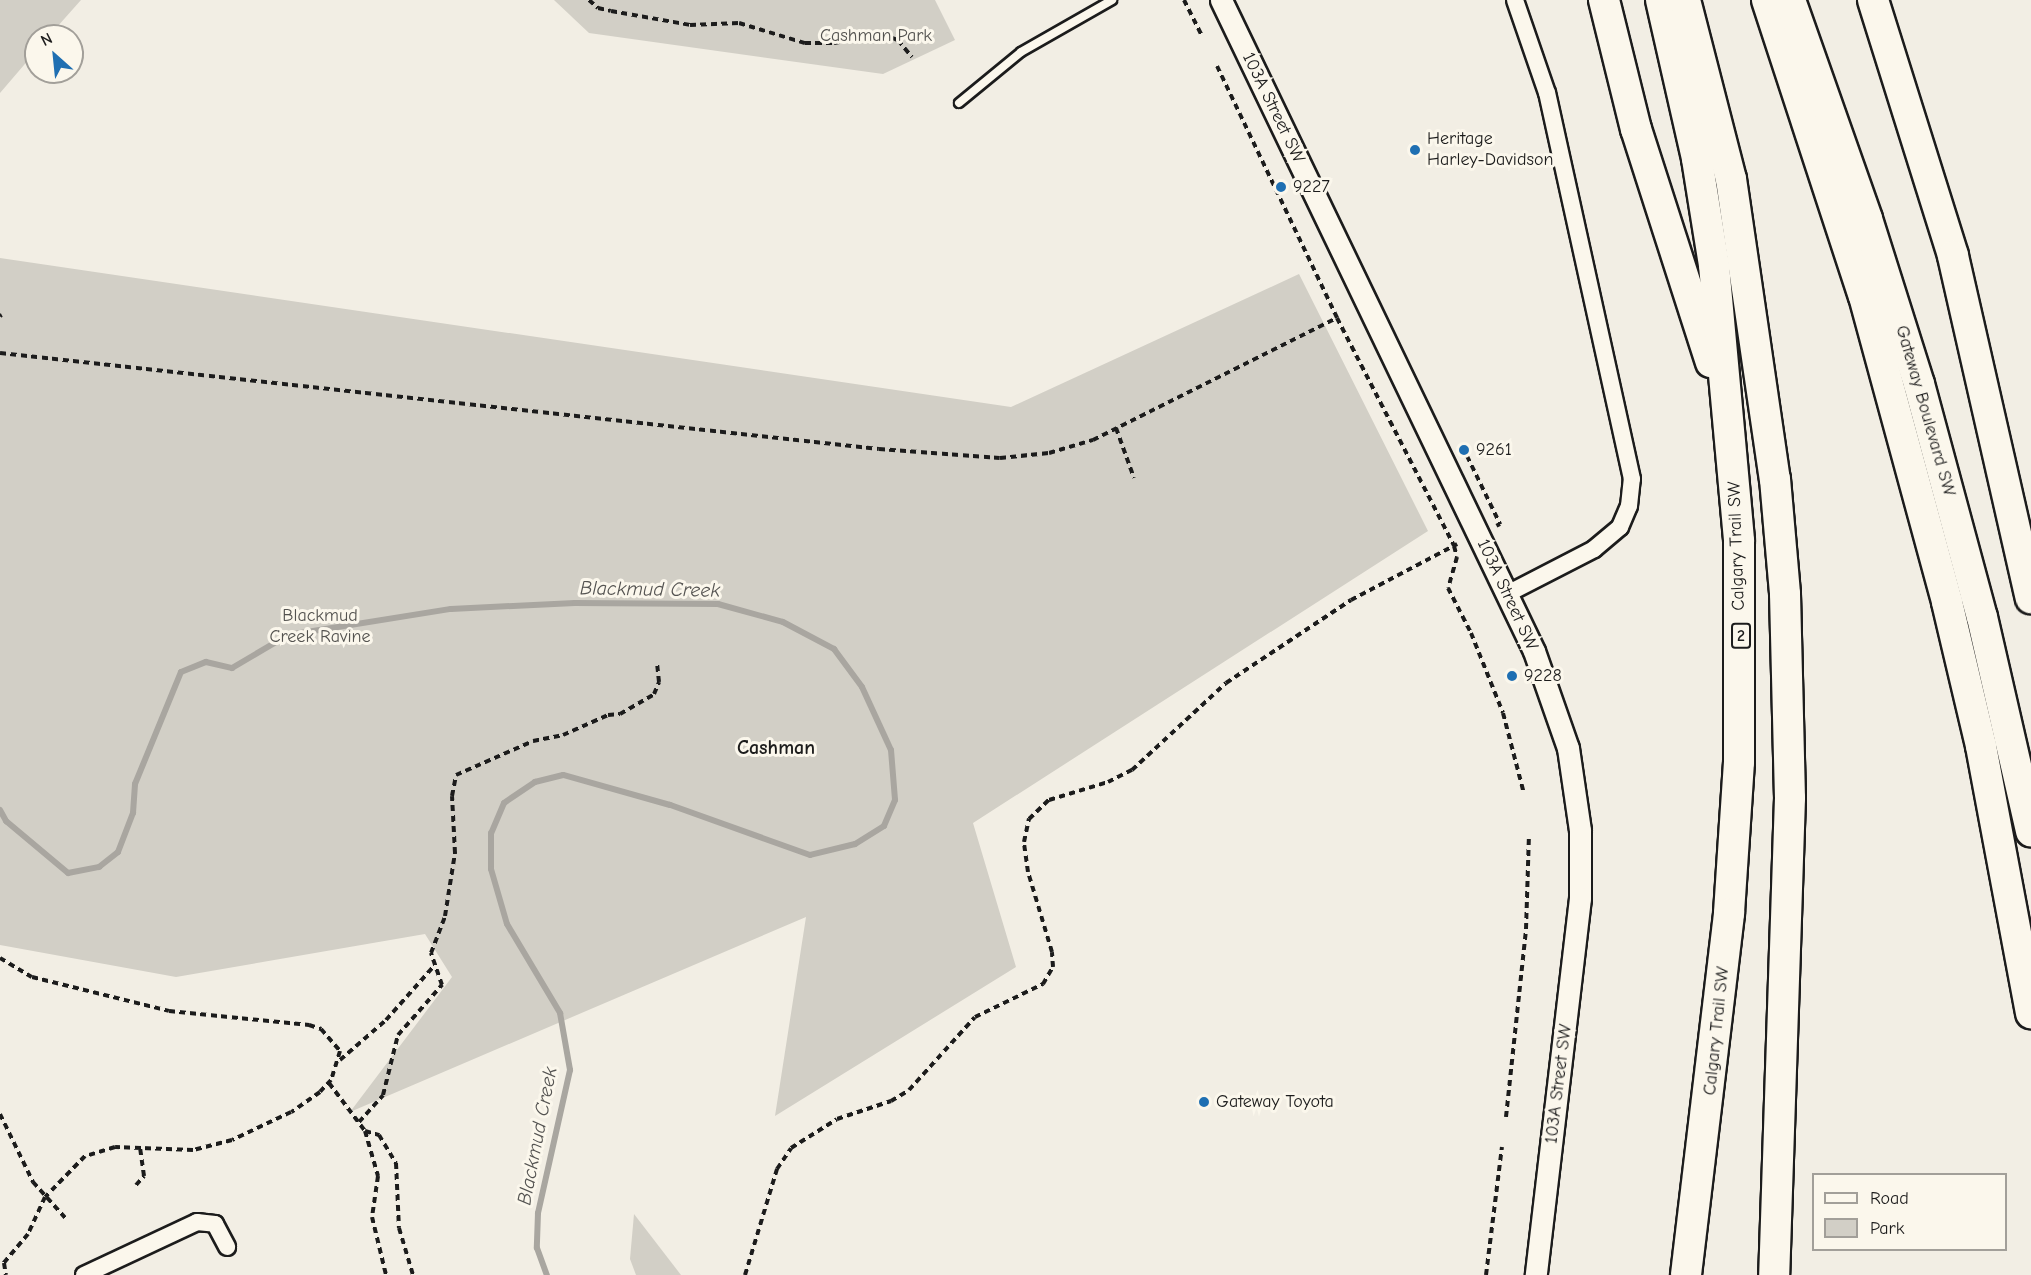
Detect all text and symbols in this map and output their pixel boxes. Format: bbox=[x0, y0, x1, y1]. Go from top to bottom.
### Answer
north arrow bbox=[24, 24, 84, 84]
park label: Cashman Park bbox=[820, 25, 932, 47]
text: N bbox=[38, 29, 55, 50]
street label: 103A Street SW bbox=[1237, 49, 1309, 167]
place label: Heritage Harley-Davidson bbox=[1427, 129, 1553, 172]
marker: Heritage Harley-Davidson bbox=[1408, 143, 1422, 157]
place label: 9227 bbox=[1293, 176, 1330, 198]
marker: 9227 bbox=[1274, 180, 1288, 194]
street label: Gateway Boulevard SW bbox=[1890, 323, 1960, 499]
place label: 9261 bbox=[1476, 439, 1512, 461]
marker: 9261 bbox=[1457, 443, 1471, 457]
street label: Calgary Trail SW bbox=[1724, 481, 1750, 611]
street label: 103A Street SW bbox=[1472, 536, 1542, 654]
water label: Blackmud Creek bbox=[580, 576, 720, 602]
park label: Blackmud Creek Ravine bbox=[270, 606, 370, 648]
road number: 2 bbox=[1730, 623, 1752, 649]
place label: 9228 bbox=[1524, 665, 1562, 687]
marker: 9228 bbox=[1505, 669, 1519, 683]
district label: Cashman bbox=[737, 735, 815, 759]
street label: Calgary Trail SW bbox=[1699, 966, 1735, 1096]
street label: 103A Street SW bbox=[1541, 1023, 1577, 1145]
water label: Blackmud Creek bbox=[512, 1065, 562, 1207]
place label: Gateway Toyota bbox=[1216, 1091, 1334, 1113]
marker: Gateway Toyota bbox=[1197, 1095, 1211, 1109]
legend bbox=[1812, 1173, 2007, 1251]
text: Road bbox=[1870, 1188, 1909, 1209]
text: Park bbox=[1870, 1218, 1904, 1239]

